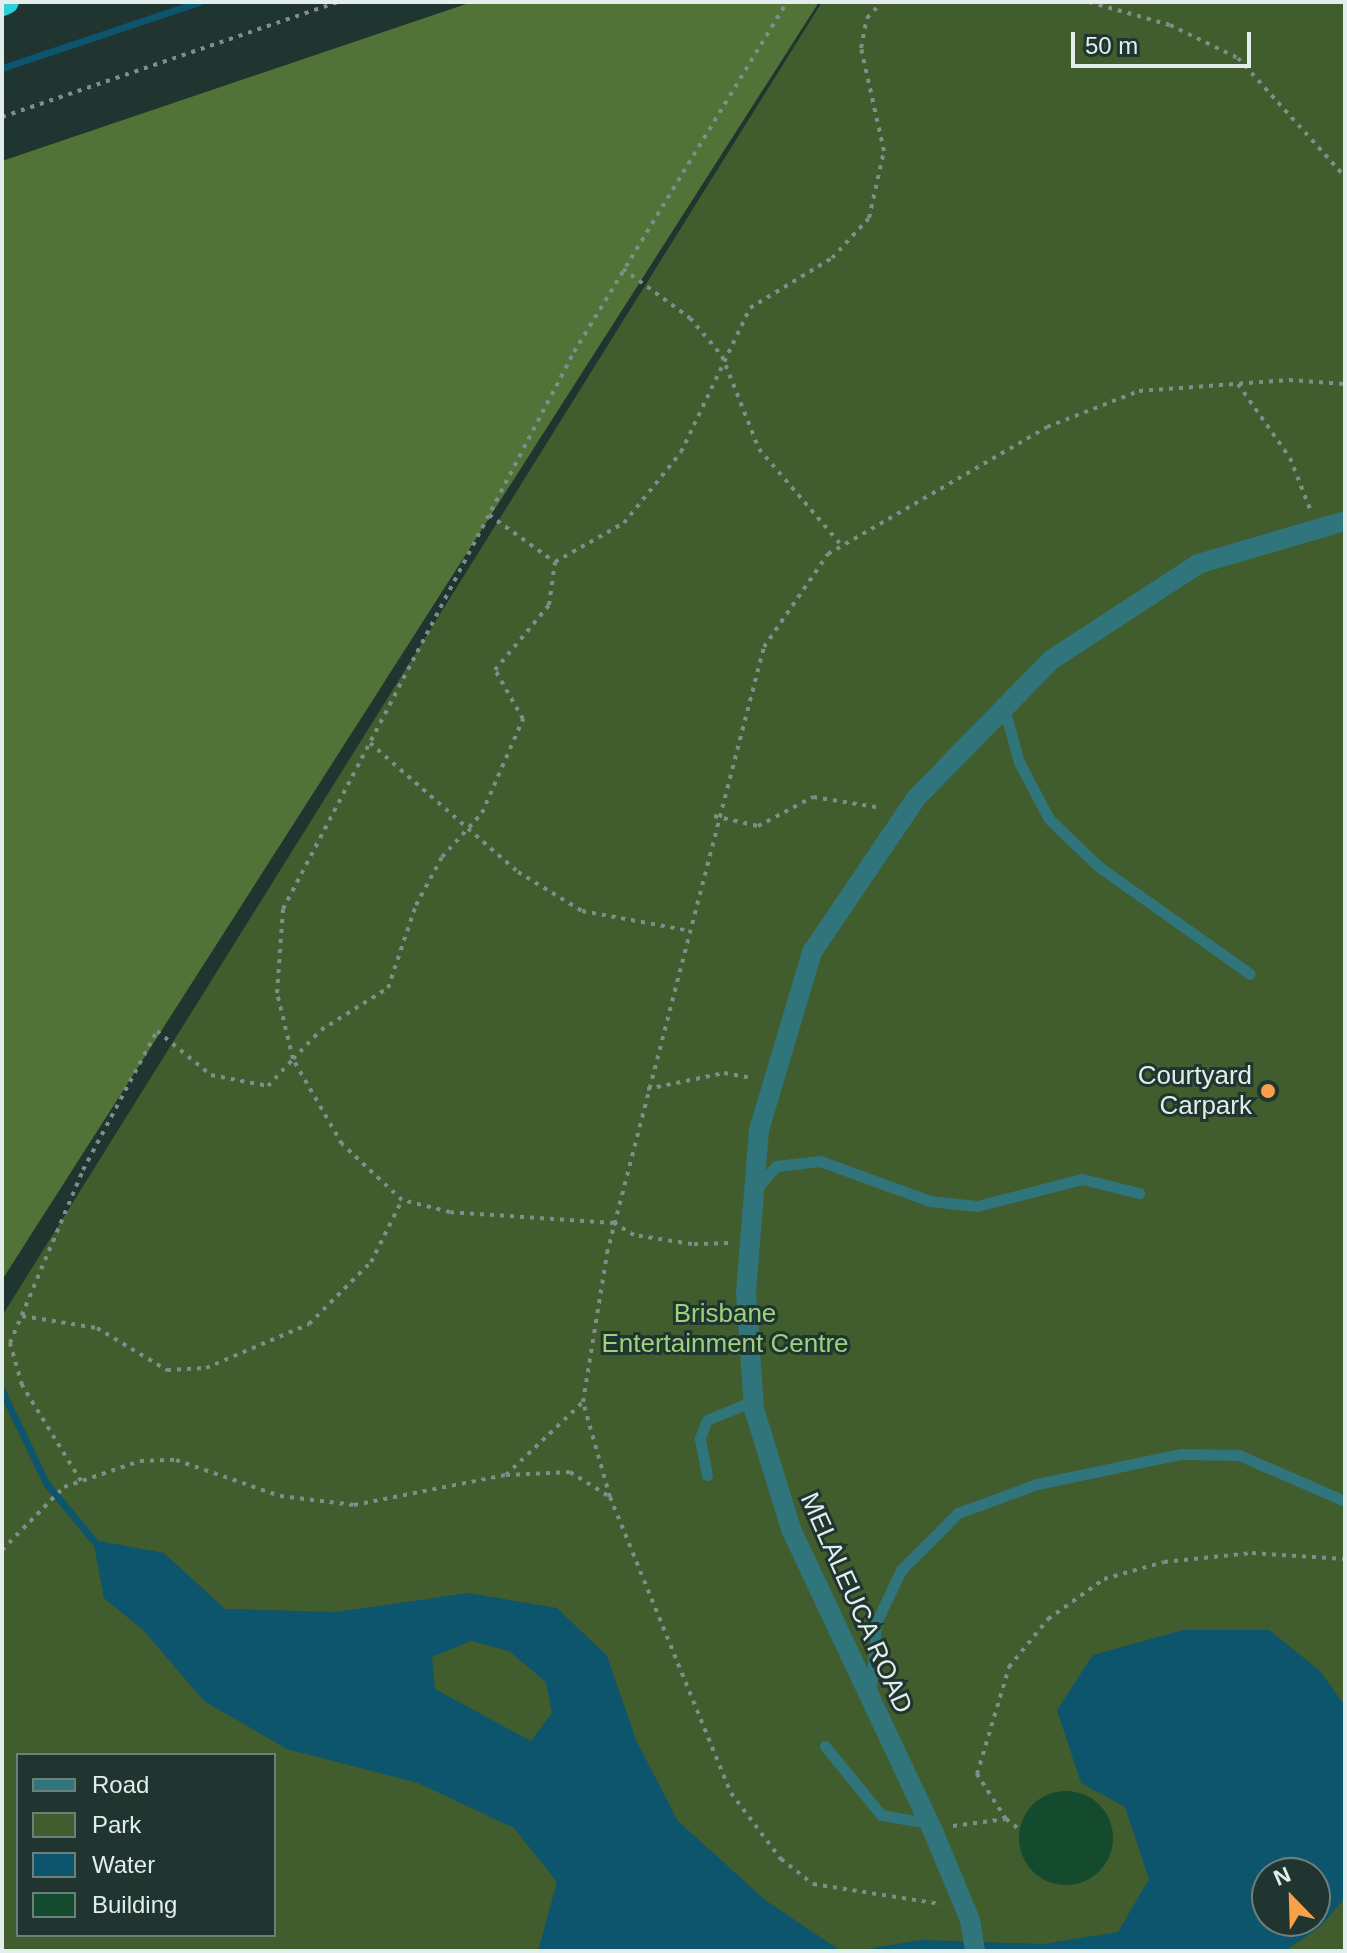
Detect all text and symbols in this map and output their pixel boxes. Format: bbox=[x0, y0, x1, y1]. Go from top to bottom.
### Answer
scale bar bbox=[1075, 16, 1255, 66]
text: 50 m bbox=[1085, 32, 1138, 59]
place label: Courtyard Carpark bbox=[1138, 1060, 1252, 1122]
marker: Courtyard Carpark bbox=[1259, 1082, 1277, 1100]
park label: Brisbane Entertainment Centre bbox=[601, 1298, 849, 1360]
street label: MELALEUCA ROAD bbox=[793, 1487, 919, 1719]
legend bbox=[16, 1753, 276, 1937]
text: Road bbox=[92, 1771, 149, 1798]
text: Park bbox=[92, 1811, 141, 1838]
text: Water bbox=[92, 1851, 155, 1878]
north arrow bbox=[1251, 1857, 1331, 1937]
text: N bbox=[1270, 1862, 1294, 1891]
text: Building bbox=[92, 1891, 177, 1918]

